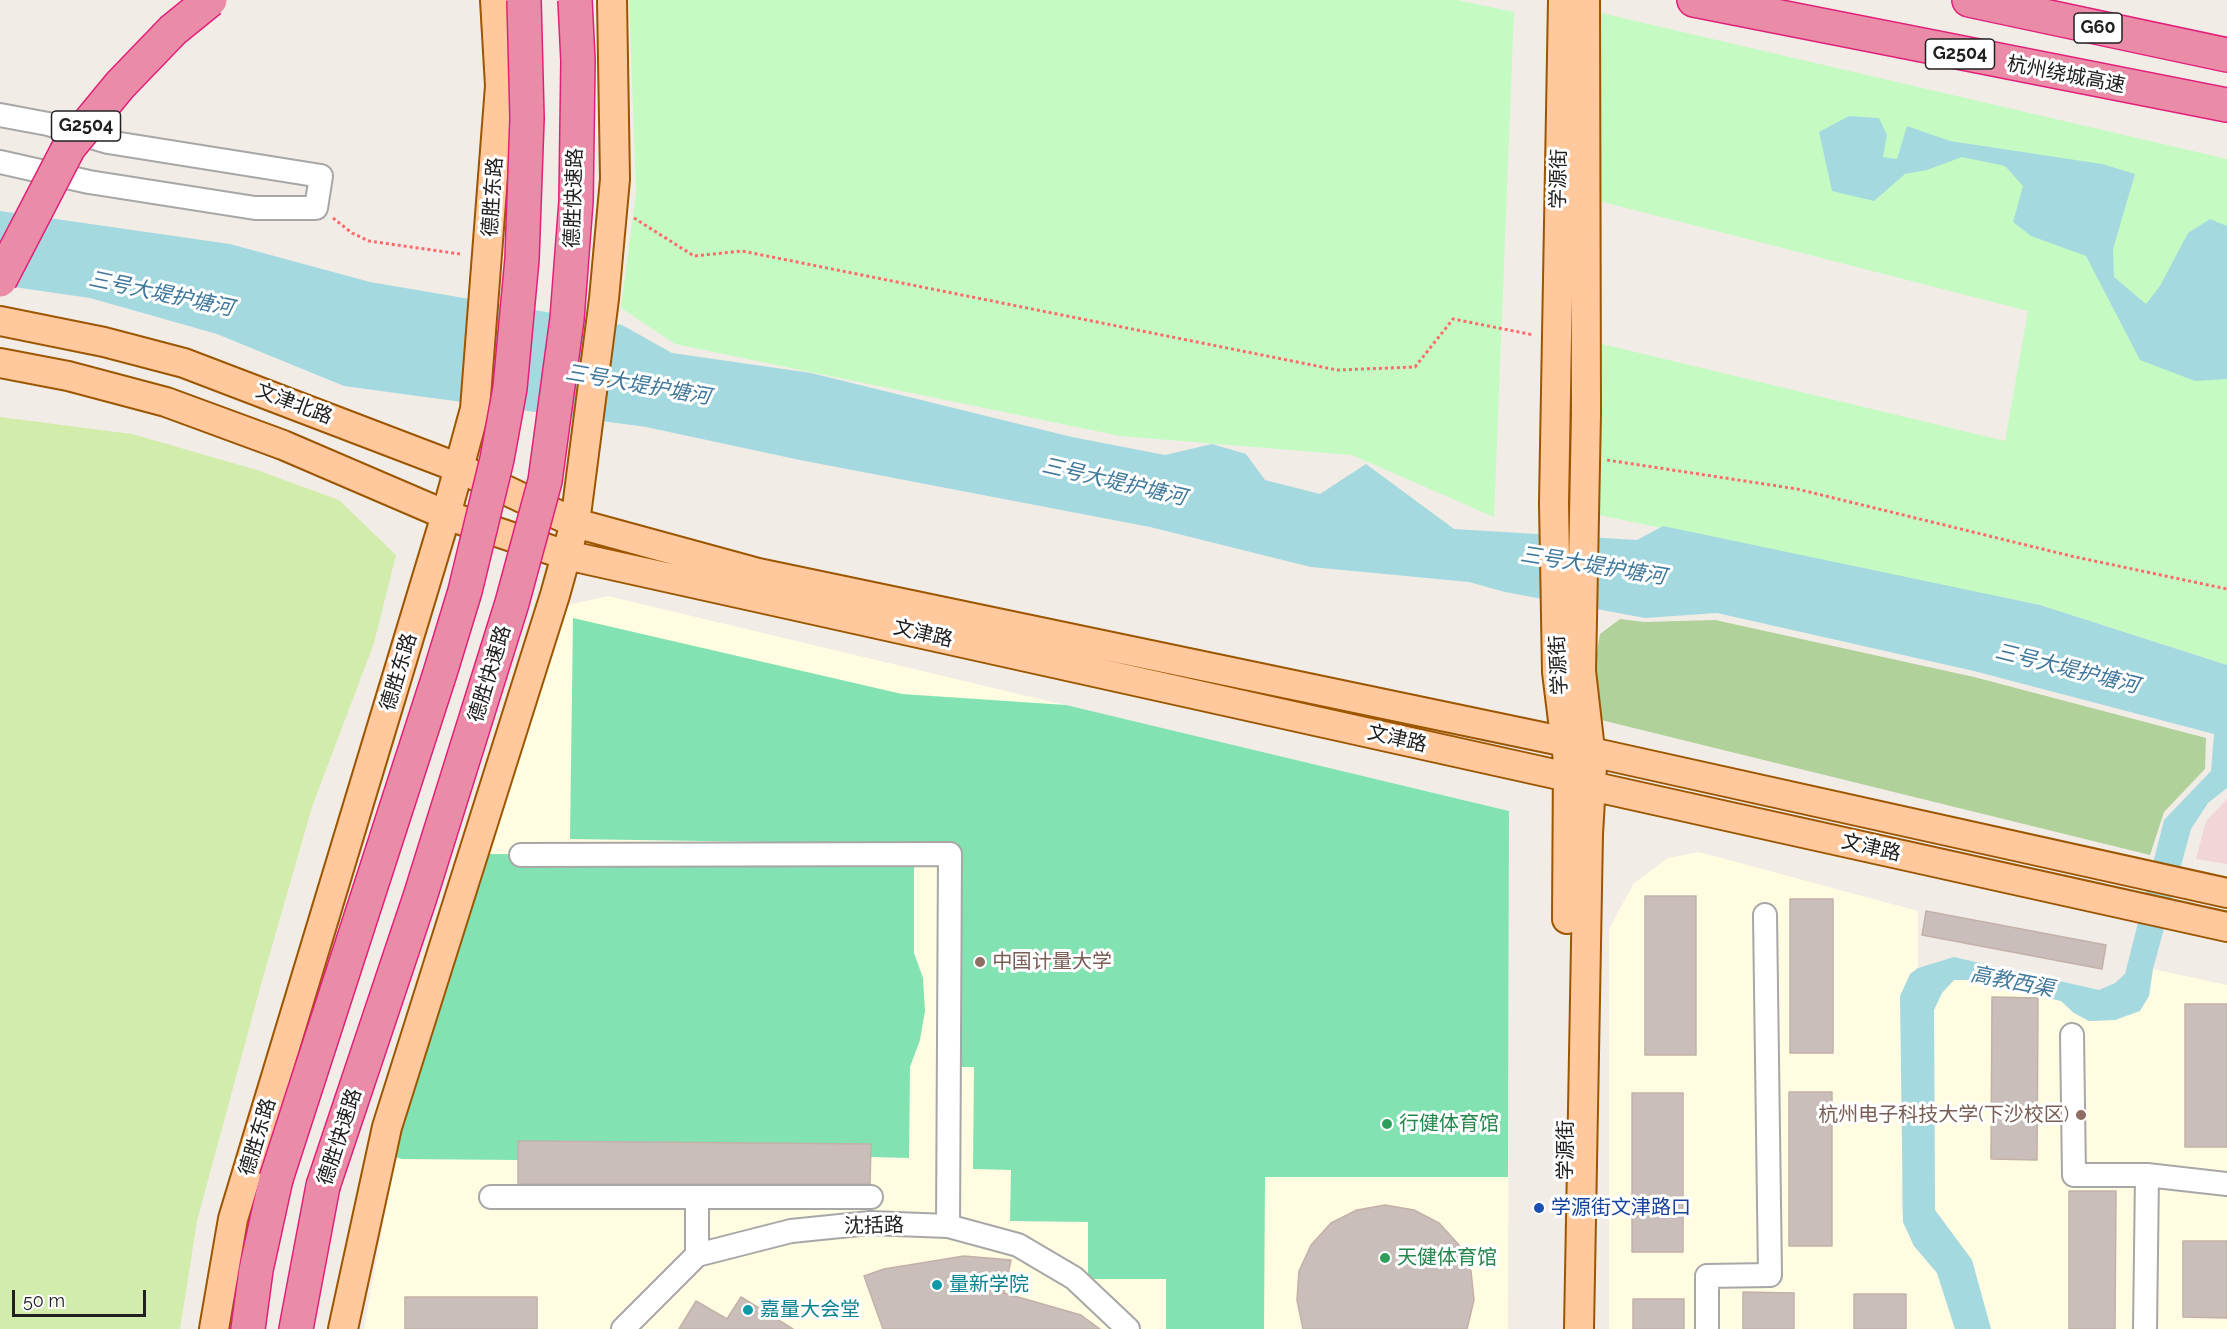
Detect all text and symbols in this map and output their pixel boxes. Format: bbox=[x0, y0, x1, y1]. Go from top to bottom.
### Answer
road number: G60 bbox=[2074, 13, 2122, 43]
road number: G2504 bbox=[1926, 39, 1994, 69]
street label: 杭州绕城高速 bbox=[2005, 52, 2127, 98]
road number: G2504 bbox=[52, 111, 121, 141]
street label: 德胜快速路 bbox=[560, 148, 588, 248]
street label: 学源街 bbox=[1546, 149, 1572, 209]
street label: 德胜东路 bbox=[478, 156, 508, 238]
water label: 三号大堤护塘河 bbox=[86, 266, 236, 322]
water label: 三号大堤护塘河 bbox=[563, 360, 713, 410]
street label: 文津北路 bbox=[252, 378, 336, 430]
water label: 三号大堤护塘河 bbox=[1040, 453, 1188, 511]
water label: 三号大堤护塘河 bbox=[1518, 542, 1668, 590]
street label: 文津路 bbox=[891, 616, 955, 652]
street label: 德胜快速路 bbox=[464, 623, 516, 725]
street label: 德胜东路 bbox=[376, 630, 422, 714]
street label: 学源街 bbox=[1545, 634, 1573, 696]
water label: 三号大堤护塘河 bbox=[1993, 639, 2141, 699]
street label: 文津路 bbox=[1365, 721, 1429, 757]
street label: 文津路 bbox=[1839, 830, 1903, 866]
place label: 中国计量大学 bbox=[992, 950, 1112, 974]
marker: 中国计量大学 bbox=[973, 955, 987, 969]
water label: 高教西渠 bbox=[1968, 962, 2056, 1002]
street label: 德胜快速路 bbox=[313, 1086, 367, 1188]
street label: 德胜东路 bbox=[235, 1095, 281, 1179]
place label: 杭州电子科技大学(下沙校区) bbox=[1818, 1103, 2069, 1127]
marker: 杭州电子科技大学(下沙校区) bbox=[2074, 1108, 2088, 1122]
place label: 行健体育馆 bbox=[1399, 1112, 1499, 1136]
marker: 行健体育馆 bbox=[1380, 1117, 1394, 1131]
street label: 学源街 bbox=[1554, 1120, 1578, 1180]
place label: 学源街文津路口 bbox=[1551, 1196, 1691, 1220]
marker: 学源街文津路口 bbox=[1532, 1201, 1546, 1215]
street label: 沈括路 bbox=[844, 1213, 904, 1239]
place label: 天健体育馆 bbox=[1397, 1246, 1497, 1270]
marker: 天健体育馆 bbox=[1378, 1251, 1392, 1265]
place label: 量新学院 bbox=[949, 1273, 1029, 1297]
scale bar bbox=[15, 1278, 148, 1316]
marker: 量新学院 bbox=[930, 1278, 944, 1292]
text: 50 m bbox=[23, 1290, 65, 1311]
place label: 嘉量大会堂 bbox=[760, 1298, 860, 1322]
marker: 嘉量大会堂 bbox=[741, 1303, 755, 1317]

